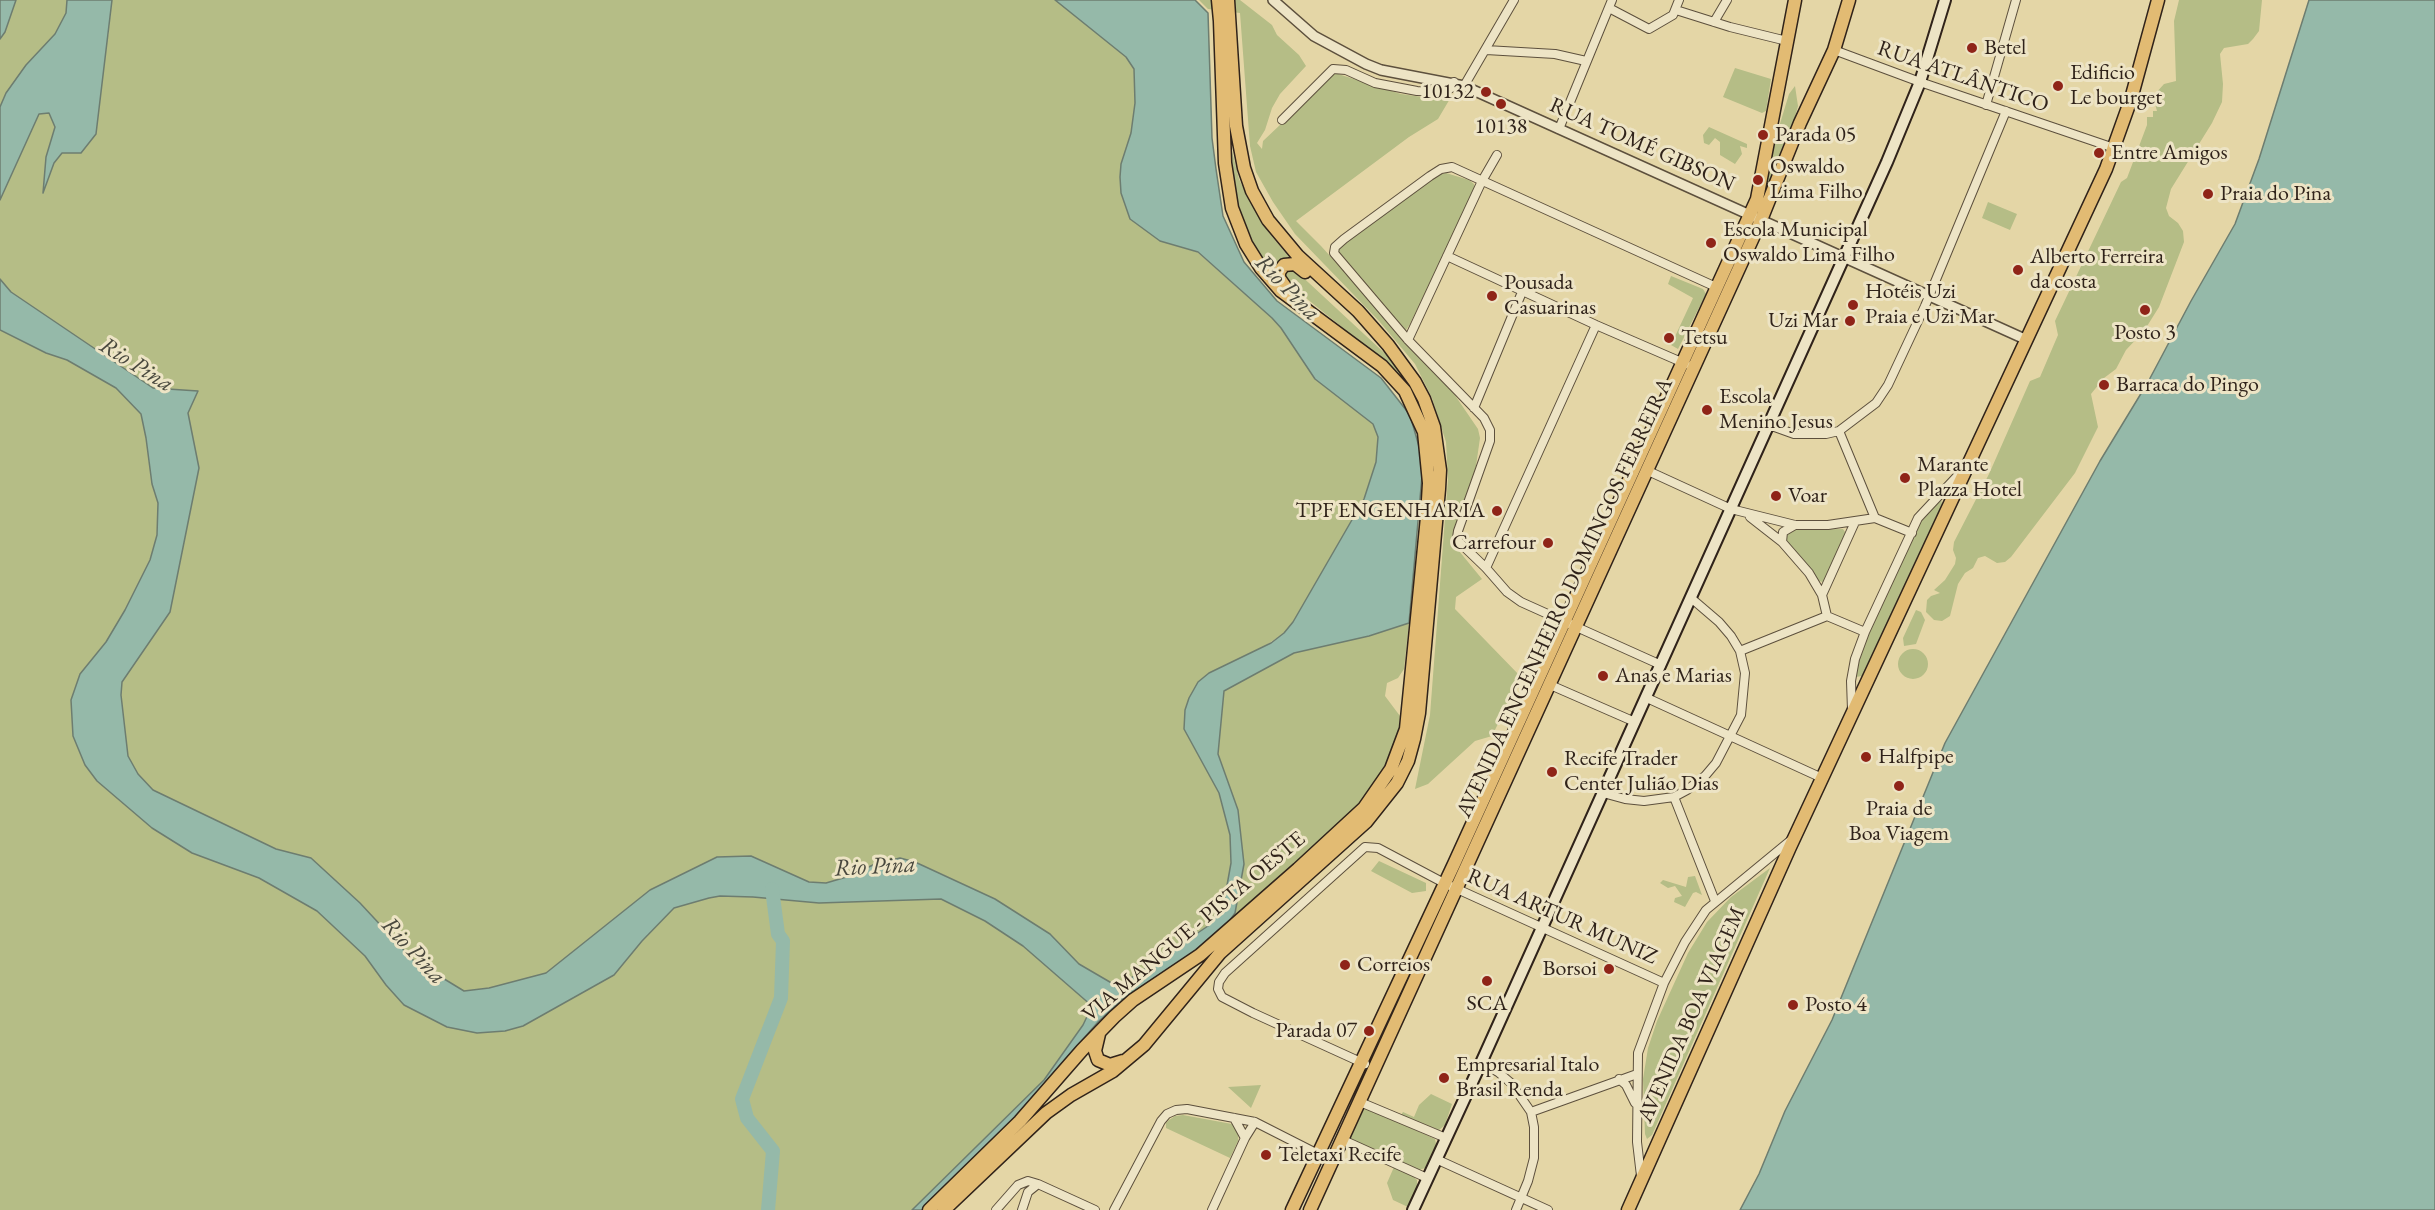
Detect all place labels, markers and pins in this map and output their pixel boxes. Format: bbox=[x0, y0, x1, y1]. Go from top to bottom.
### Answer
place label: Betel bbox=[1984, 35, 2026, 61]
marker: Betel bbox=[1965, 41, 1979, 55]
place label: Edificio Le bourget bbox=[2070, 60, 2162, 112]
place label: 10132 bbox=[1421, 79, 1474, 105]
marker: Edificio Le bourget bbox=[2051, 79, 2065, 93]
marker: 10132 bbox=[1479, 85, 1493, 99]
marker: 10138 bbox=[1494, 97, 1508, 111]
place label: 10138 bbox=[1475, 114, 1527, 140]
place label: Parada 05 bbox=[1775, 122, 1856, 148]
marker: Parada 05 bbox=[1756, 128, 1770, 142]
place label: Entre Amigos bbox=[2111, 140, 2228, 166]
marker: Entre Amigos bbox=[2092, 146, 2106, 160]
place label: Oswaldo Lima Filho bbox=[1770, 154, 1863, 206]
marker: Oswaldo Lima Filho bbox=[1751, 173, 1765, 187]
place label: Praia do Pina bbox=[2220, 181, 2331, 207]
marker: Praia do Pina bbox=[2201, 187, 2215, 201]
place label: Escola Municipal Oswaldo Lima Filho bbox=[1723, 217, 1895, 268]
marker: Escola Municipal Oswaldo Lima Filho bbox=[1704, 236, 1718, 250]
place label: Alberto Ferreira da costa bbox=[2030, 244, 2164, 296]
marker: Alberto Ferreira da costa bbox=[2011, 263, 2025, 277]
place label: Pousada Casuarinas bbox=[1504, 270, 1596, 322]
place label: Hotéis Uzi Praia e Uzi Mar bbox=[1865, 279, 1995, 330]
marker: Pousada Casuarinas bbox=[1485, 289, 1499, 303]
marker: Hotéis Uzi Praia e Uzi Mar bbox=[1846, 298, 1860, 312]
marker: Posto 3 bbox=[2138, 303, 2152, 317]
place label: Uzi Mar bbox=[1768, 308, 1838, 334]
marker: Uzi Mar bbox=[1843, 314, 1857, 328]
place label: Posto 3 bbox=[2114, 320, 2176, 346]
place label: Tetsu bbox=[1681, 325, 1728, 351]
marker: Tetsu bbox=[1662, 331, 1676, 345]
place label: Barraca do Pingo bbox=[2116, 372, 2259, 398]
marker: Barraca do Pingo bbox=[2097, 378, 2111, 392]
place label: Escola Menino Jesus bbox=[1719, 384, 1833, 436]
marker: Escola Menino Jesus bbox=[1700, 403, 1714, 417]
place label: Marante Plazza Hotel bbox=[1917, 452, 2022, 504]
marker: Marante Plazza Hotel bbox=[1898, 471, 1912, 485]
place label: Voar bbox=[1788, 483, 1827, 509]
marker: Voar bbox=[1769, 489, 1783, 503]
place label: TPF ENGENHARIA bbox=[1295, 498, 1485, 524]
marker: TPF ENGENHARIA bbox=[1490, 504, 1504, 518]
place label: Carrefour bbox=[1452, 530, 1536, 556]
marker: Carrefour bbox=[1541, 536, 1555, 550]
place label: Anas e Marias bbox=[1615, 663, 1732, 689]
marker: Anas e Marias bbox=[1596, 669, 1610, 683]
place label: Halfpipe bbox=[1878, 744, 1954, 770]
place label: Recife Trader Center Julião Dias bbox=[1564, 746, 1719, 798]
marker: Halfpipe bbox=[1859, 750, 1873, 764]
marker: Recife Trader Center Julião Dias bbox=[1545, 765, 1559, 779]
marker: Praia de Boa Viagem bbox=[1892, 779, 1906, 793]
place label: Praia de Boa Viagem bbox=[1849, 796, 1949, 848]
place label: Correios bbox=[1357, 952, 1430, 978]
place label: Borsoi bbox=[1542, 956, 1597, 982]
marker: Correios bbox=[1338, 958, 1352, 972]
marker: Borsoi bbox=[1602, 962, 1616, 976]
marker: SCA bbox=[1480, 974, 1494, 988]
place label: SCA bbox=[1466, 991, 1508, 1017]
place label: Posto 4 bbox=[1805, 992, 1867, 1018]
marker: Posto 4 bbox=[1786, 998, 1800, 1012]
place label: Parada 07 bbox=[1276, 1018, 1357, 1044]
marker: Parada 07 bbox=[1362, 1024, 1376, 1038]
place label: Empresarial Italo Brasil Renda bbox=[1456, 1052, 1599, 1104]
marker: Empresarial Italo Brasil Renda bbox=[1437, 1071, 1451, 1085]
place label: Teletaxi Recife bbox=[1278, 1142, 1401, 1168]
marker: Teletaxi Recife bbox=[1259, 1148, 1273, 1162]

